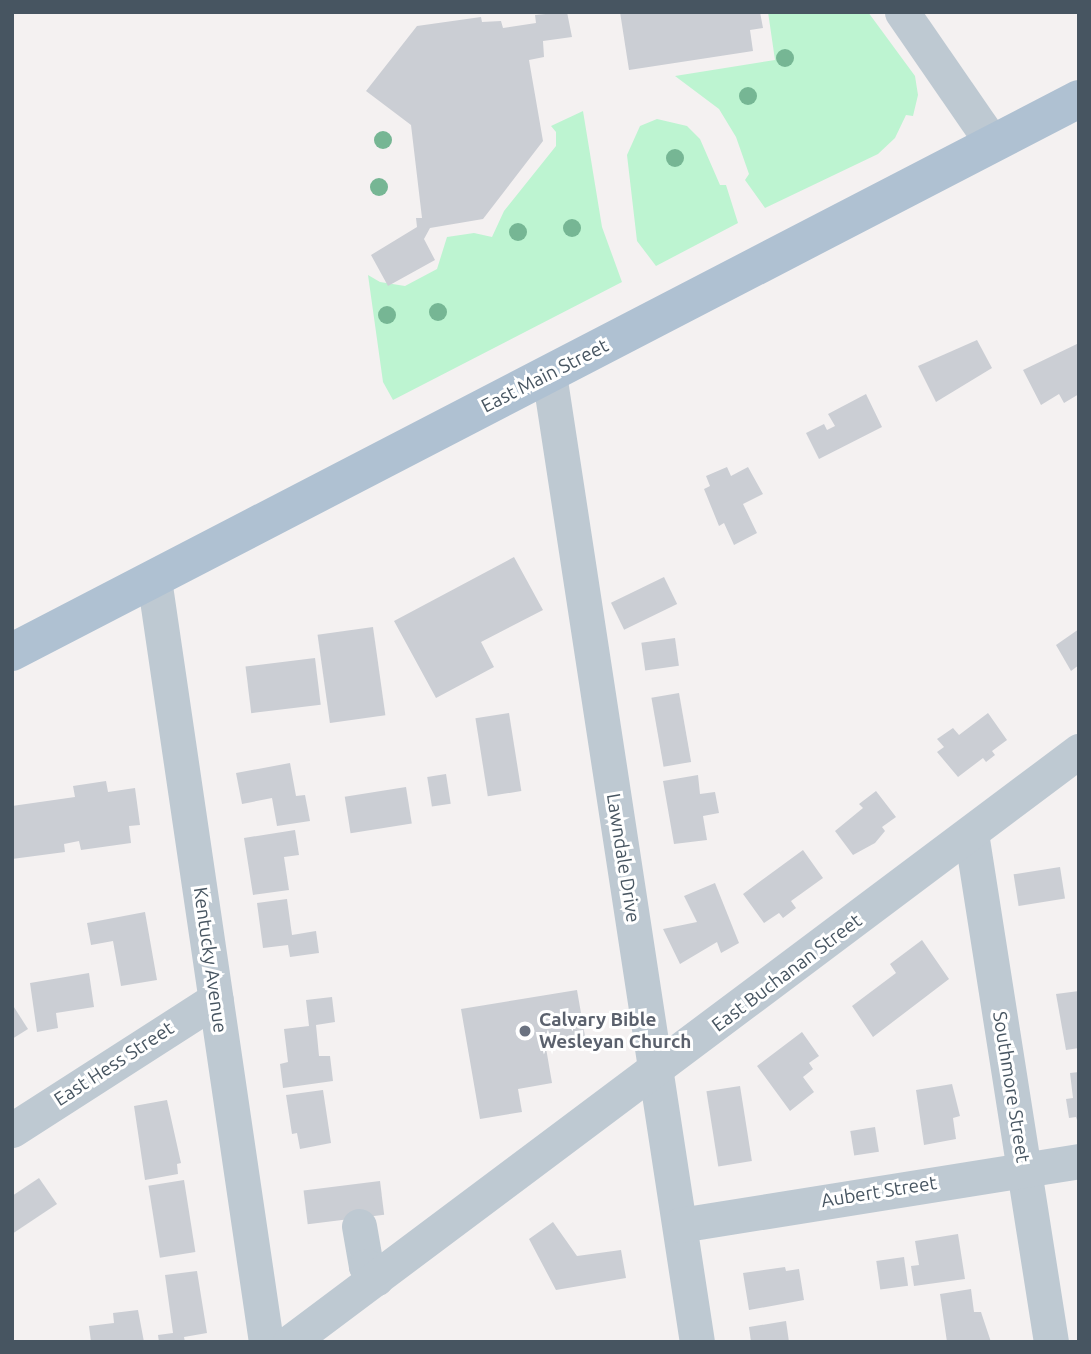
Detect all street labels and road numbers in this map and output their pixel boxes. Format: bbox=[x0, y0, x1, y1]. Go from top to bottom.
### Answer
street label: East Main Street bbox=[478, 334, 612, 418]
street label: Lawndale Drive bbox=[602, 792, 644, 924]
street label: Kentucky Avenue bbox=[188, 886, 232, 1034]
street label: East Buchanan Street bbox=[708, 909, 866, 1037]
street label: Southmore Street bbox=[988, 1010, 1034, 1164]
street label: East Hess Street bbox=[50, 1017, 178, 1111]
street label: Aubert Street bbox=[820, 1172, 938, 1212]

